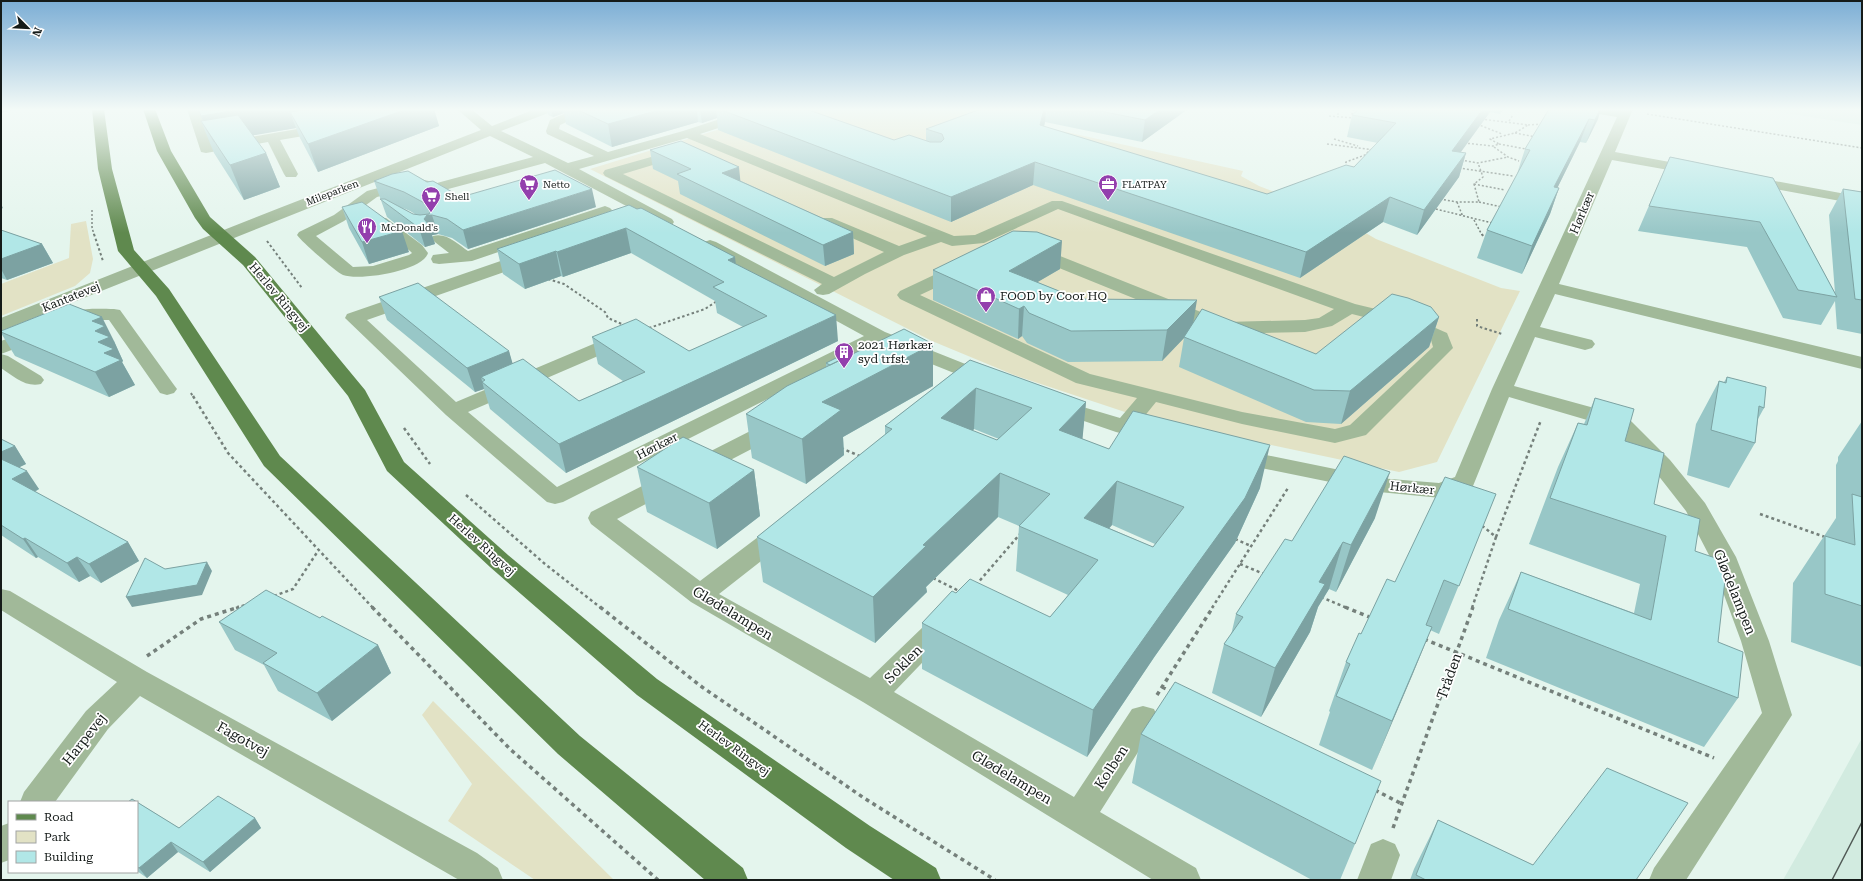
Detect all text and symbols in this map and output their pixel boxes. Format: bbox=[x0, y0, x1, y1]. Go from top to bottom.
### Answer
north arrow bbox=[8, 8, 48, 48]
text: N bbox=[29, 25, 44, 39]
supermarket icon: Netto bbox=[518, 173, 540, 201]
office icon: FLATPAY bbox=[1097, 173, 1119, 201]
street label: Mileparken bbox=[304, 177, 360, 208]
place label: Netto bbox=[543, 179, 570, 190]
place label: FLATPAY bbox=[1122, 179, 1167, 190]
supermarket icon: Shell bbox=[420, 185, 442, 213]
street label: Hørkær bbox=[1567, 190, 1597, 236]
place label: Shell bbox=[445, 191, 469, 202]
restaurant icon: McDonald's bbox=[356, 216, 378, 244]
place label: McDonald's bbox=[381, 222, 438, 233]
street label: Herlev Ringvej bbox=[246, 260, 312, 334]
street label: Kantatevej bbox=[40, 279, 102, 315]
shop icon: FOOD by Coor HQ bbox=[975, 285, 997, 313]
place label: FOOD by Coor HQ bbox=[1000, 289, 1107, 303]
place label: 2021 Hørkær syd trfst. bbox=[858, 338, 933, 366]
building icon: 2021 Hørkær syd trfst. bbox=[833, 341, 855, 369]
street label: Hørkær bbox=[634, 430, 680, 462]
street label: Hørkær bbox=[1389, 479, 1435, 497]
street label: Herlev Ringvej bbox=[446, 511, 518, 579]
street label: Glødelampen bbox=[1711, 547, 1759, 637]
street label: Glødelampen bbox=[690, 583, 776, 643]
street label: Soklen bbox=[881, 642, 925, 686]
street label: Tråden bbox=[1433, 651, 1465, 701]
street label: Harpevej bbox=[59, 710, 109, 768]
street label: Herlev Ringvej bbox=[695, 717, 773, 779]
street label: Fagotvej bbox=[214, 718, 272, 760]
street label: Kolben bbox=[1091, 742, 1131, 792]
street label: Glødelampen bbox=[969, 747, 1055, 807]
legend bbox=[8, 801, 138, 873]
text: Road bbox=[44, 810, 74, 824]
text: Park bbox=[44, 830, 71, 844]
text: Building bbox=[44, 850, 93, 864]

